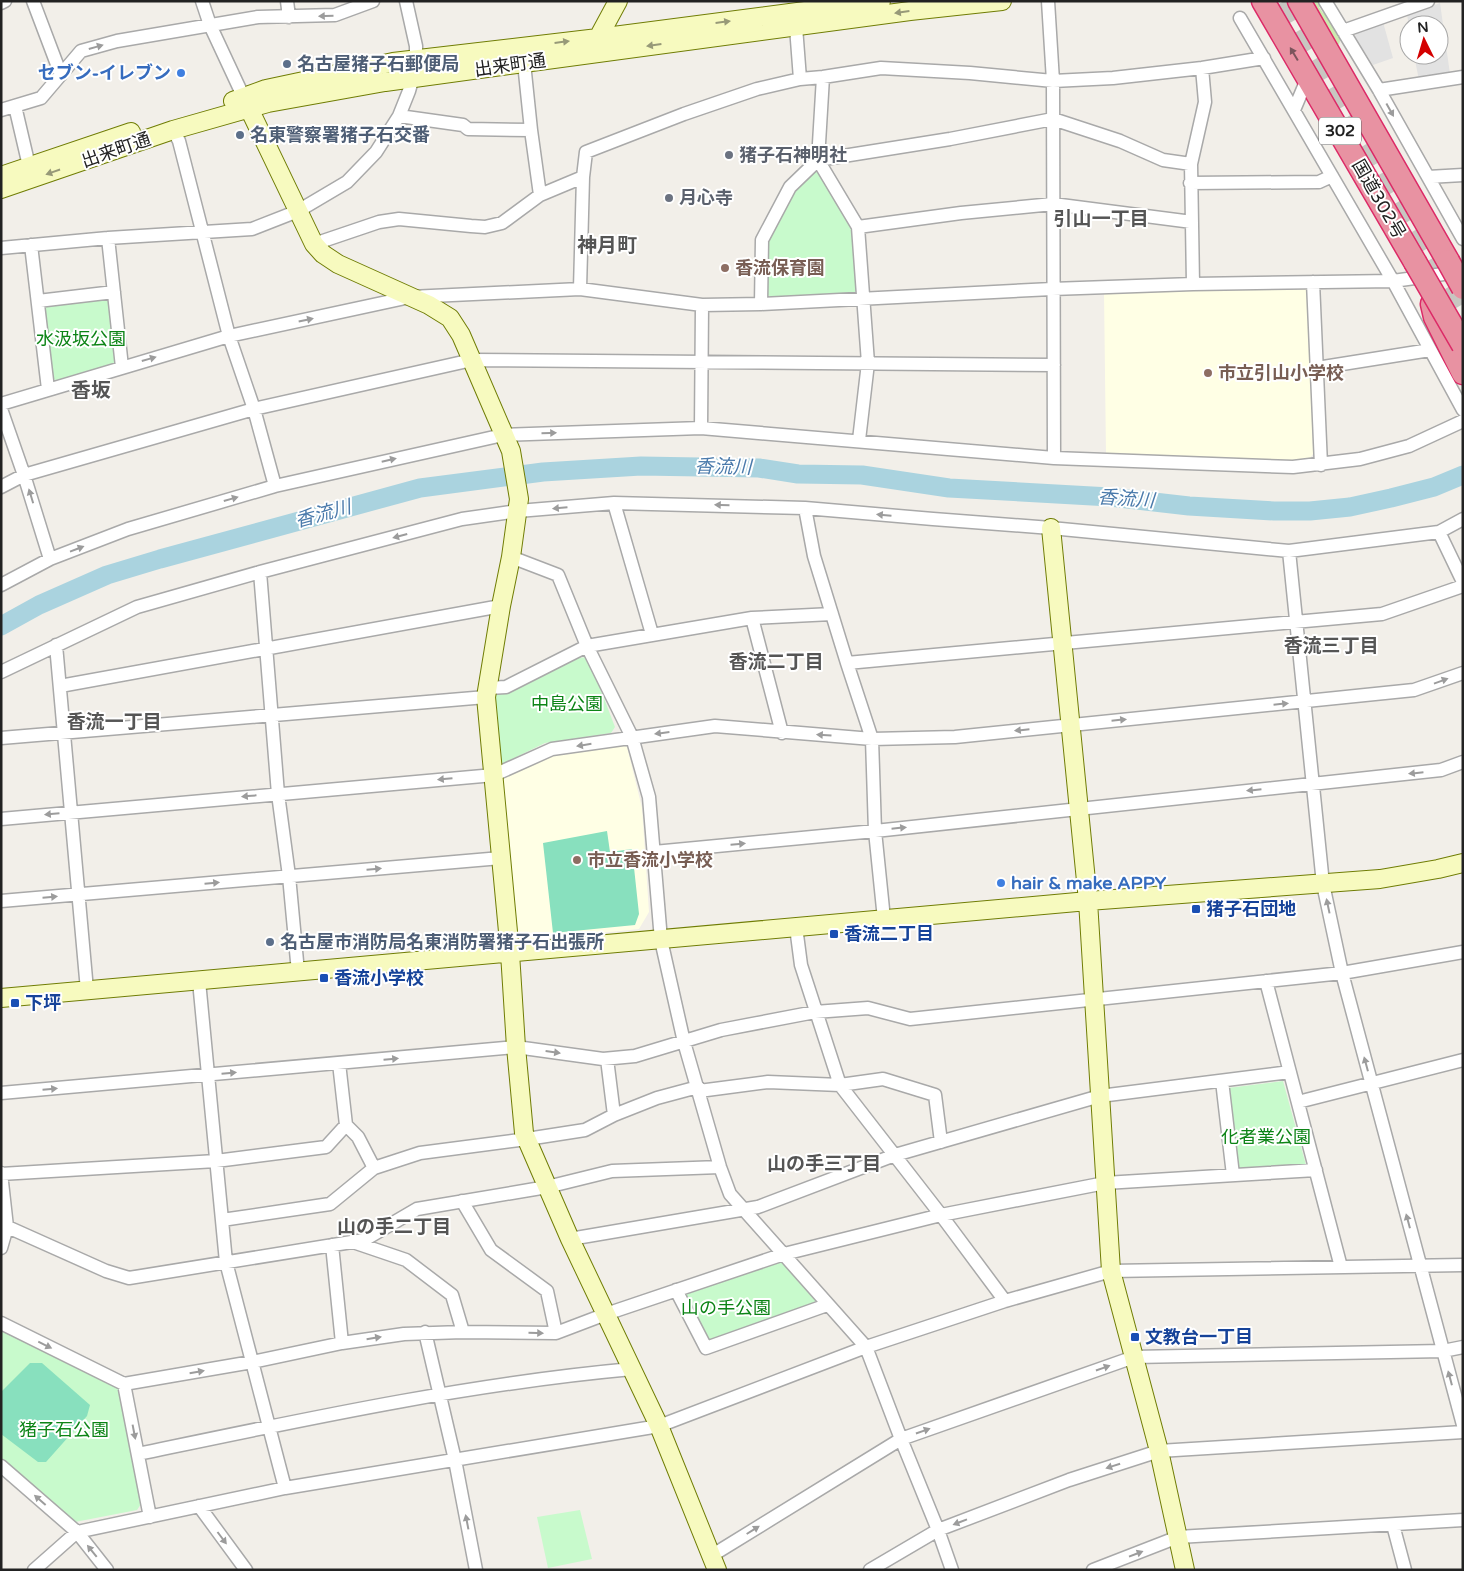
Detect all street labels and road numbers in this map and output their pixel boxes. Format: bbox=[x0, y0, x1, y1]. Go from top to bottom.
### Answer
street label: 出来町通 bbox=[473, 49, 547, 81]
road number: 302 bbox=[1319, 118, 1361, 144]
street label: 出来町通 bbox=[78, 128, 154, 172]
street label: 国道302号 bbox=[1347, 155, 1411, 243]

